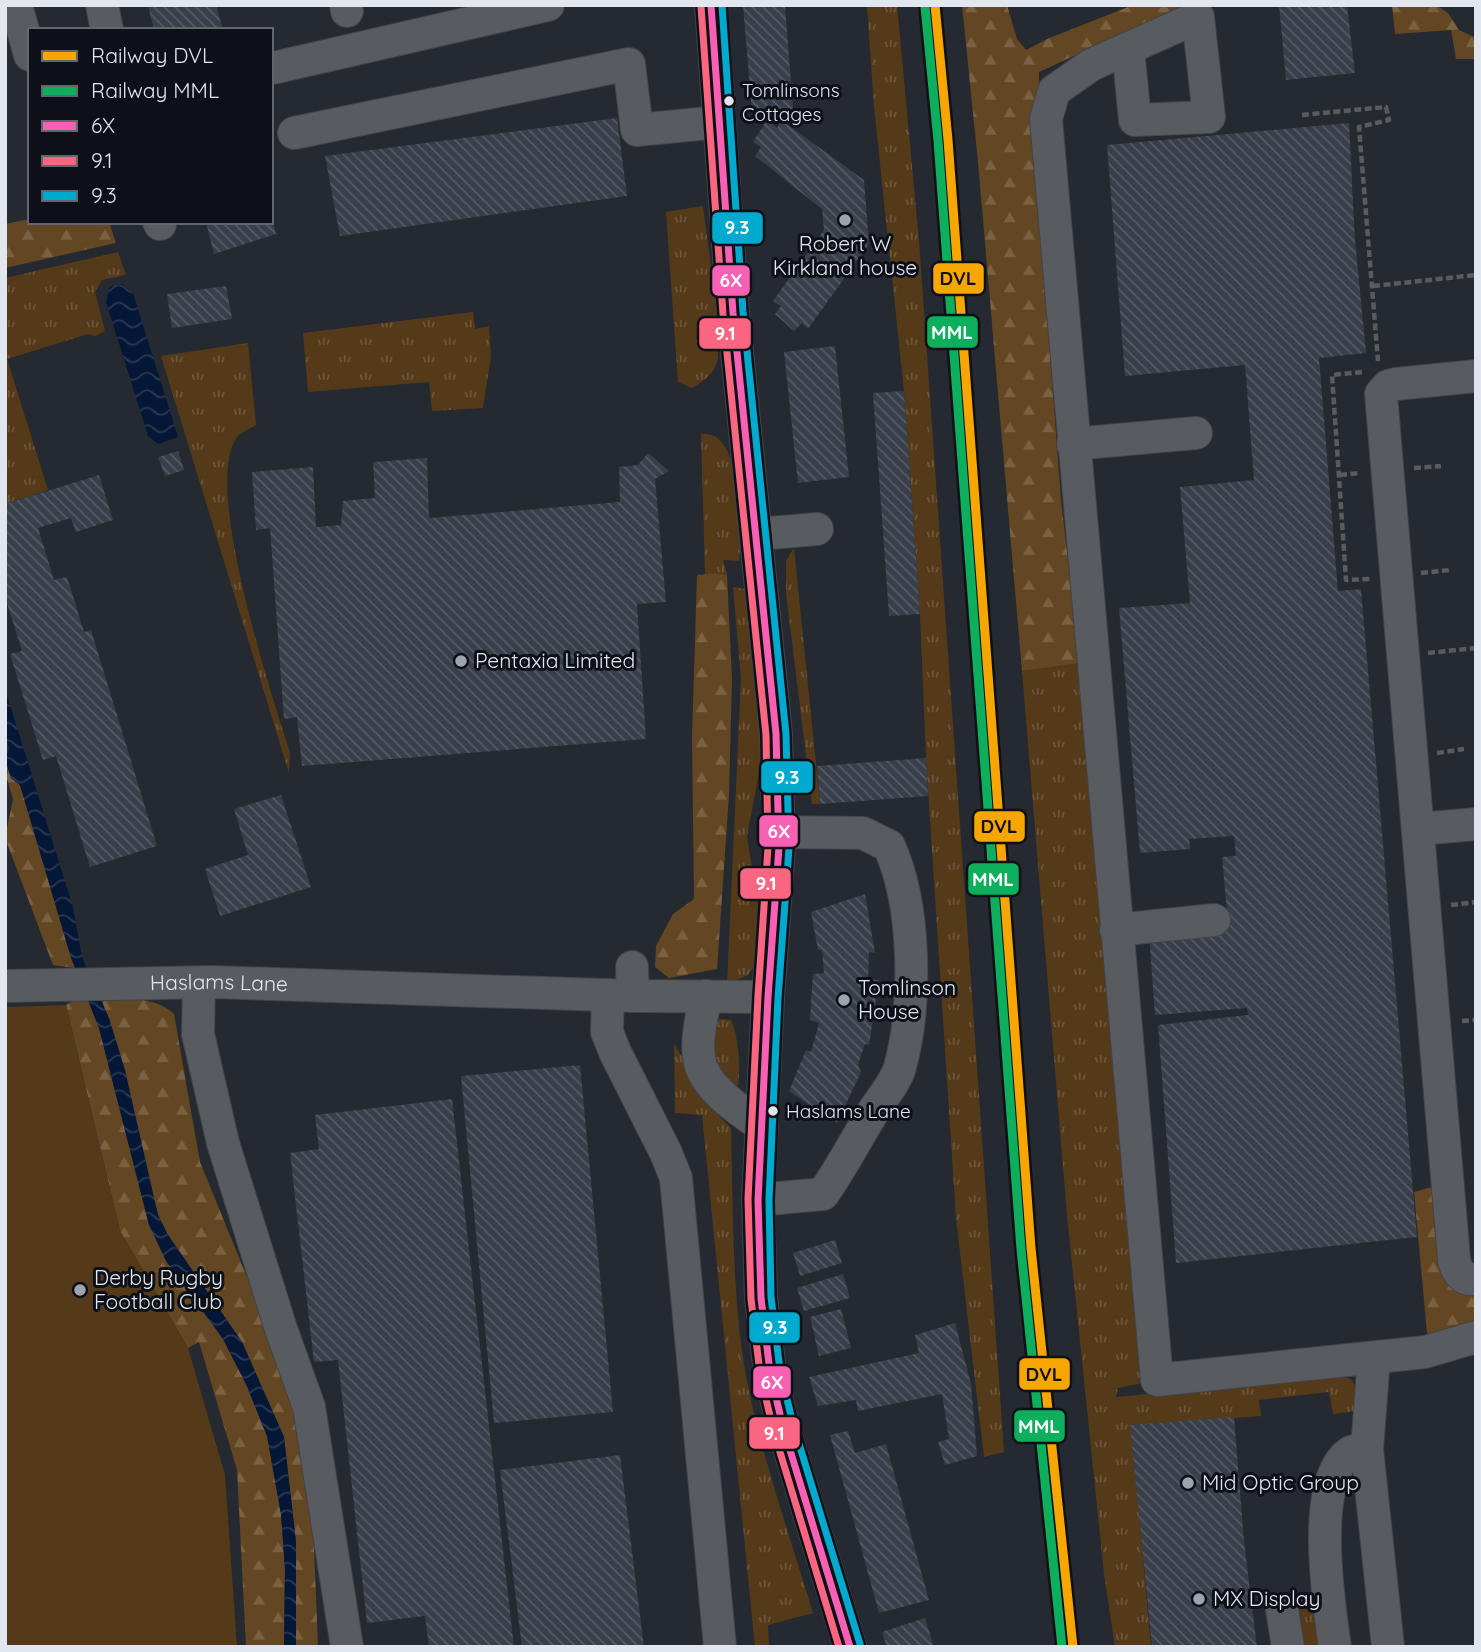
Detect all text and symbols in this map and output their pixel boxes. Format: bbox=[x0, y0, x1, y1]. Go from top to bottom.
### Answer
legend bbox=[28, 28, 273, 224]
text: Railway DVL bbox=[91, 42, 213, 68]
text: Railway MML bbox=[91, 77, 219, 103]
place label: Tomlinsons Cottages bbox=[742, 78, 840, 126]
marker: Tomlinsons Cottages bbox=[722, 94, 736, 108]
text: 6X bbox=[91, 112, 115, 138]
text: 9.1 bbox=[91, 147, 113, 173]
text: 9.3 bbox=[91, 182, 117, 208]
line badge: 9.3 bbox=[711, 211, 764, 245]
marker: Robert W Kirkland house bbox=[837, 212, 853, 228]
text: 9.3 bbox=[725, 215, 749, 239]
place label: Robert W Kirkland house bbox=[773, 230, 917, 280]
line badge: DVL bbox=[932, 262, 985, 295]
line badge: 6X bbox=[711, 264, 751, 297]
text: DVL bbox=[940, 266, 976, 290]
text: 6X bbox=[720, 268, 742, 292]
line badge: MML bbox=[926, 315, 979, 349]
line badge: 9.1 bbox=[698, 317, 752, 350]
text: MML bbox=[931, 320, 973, 344]
text: 9.1 bbox=[714, 321, 736, 345]
place label: Pentaxia Limited bbox=[475, 647, 635, 673]
marker: Pentaxia Limited bbox=[453, 653, 469, 669]
line badge: 9.3 bbox=[760, 760, 814, 794]
text: 9.3 bbox=[775, 765, 799, 789]
line badge: DVL bbox=[973, 810, 1026, 843]
line badge: 6X bbox=[758, 814, 799, 848]
text: DVL bbox=[981, 814, 1017, 838]
text: 6X bbox=[768, 819, 790, 843]
line badge: MML bbox=[967, 862, 1020, 896]
line badge: 9.1 bbox=[739, 867, 792, 900]
text: MML bbox=[972, 867, 1014, 891]
text: 9.1 bbox=[755, 871, 777, 895]
street label: Haslams Lane bbox=[150, 968, 288, 996]
place label: Tomlinson House bbox=[858, 974, 956, 1024]
marker: Tomlinson House bbox=[836, 992, 852, 1008]
place label: Haslams Lane bbox=[786, 1099, 911, 1123]
marker: Haslams Lane bbox=[766, 1104, 780, 1118]
place label: Derby Rugby Football Club bbox=[94, 1264, 223, 1314]
marker: Derby Rugby Football Club bbox=[72, 1282, 88, 1298]
line badge: 9.3 bbox=[748, 1311, 801, 1344]
text: 9.3 bbox=[763, 1315, 787, 1339]
line badge: DVL bbox=[1018, 1357, 1071, 1391]
text: DVL bbox=[1026, 1362, 1062, 1386]
line badge: 6X bbox=[752, 1365, 792, 1399]
text: 6X bbox=[761, 1370, 783, 1394]
line badge: MML bbox=[1013, 1409, 1066, 1443]
text: MML bbox=[1018, 1414, 1060, 1438]
line badge: 9.1 bbox=[748, 1416, 801, 1450]
text: 9.1 bbox=[763, 1421, 785, 1445]
place label: Mid Optic Group bbox=[1202, 1469, 1359, 1495]
marker: Mid Optic Group bbox=[1180, 1475, 1196, 1491]
place label: MX Display bbox=[1213, 1585, 1320, 1611]
marker: MX Display bbox=[1191, 1591, 1207, 1607]

